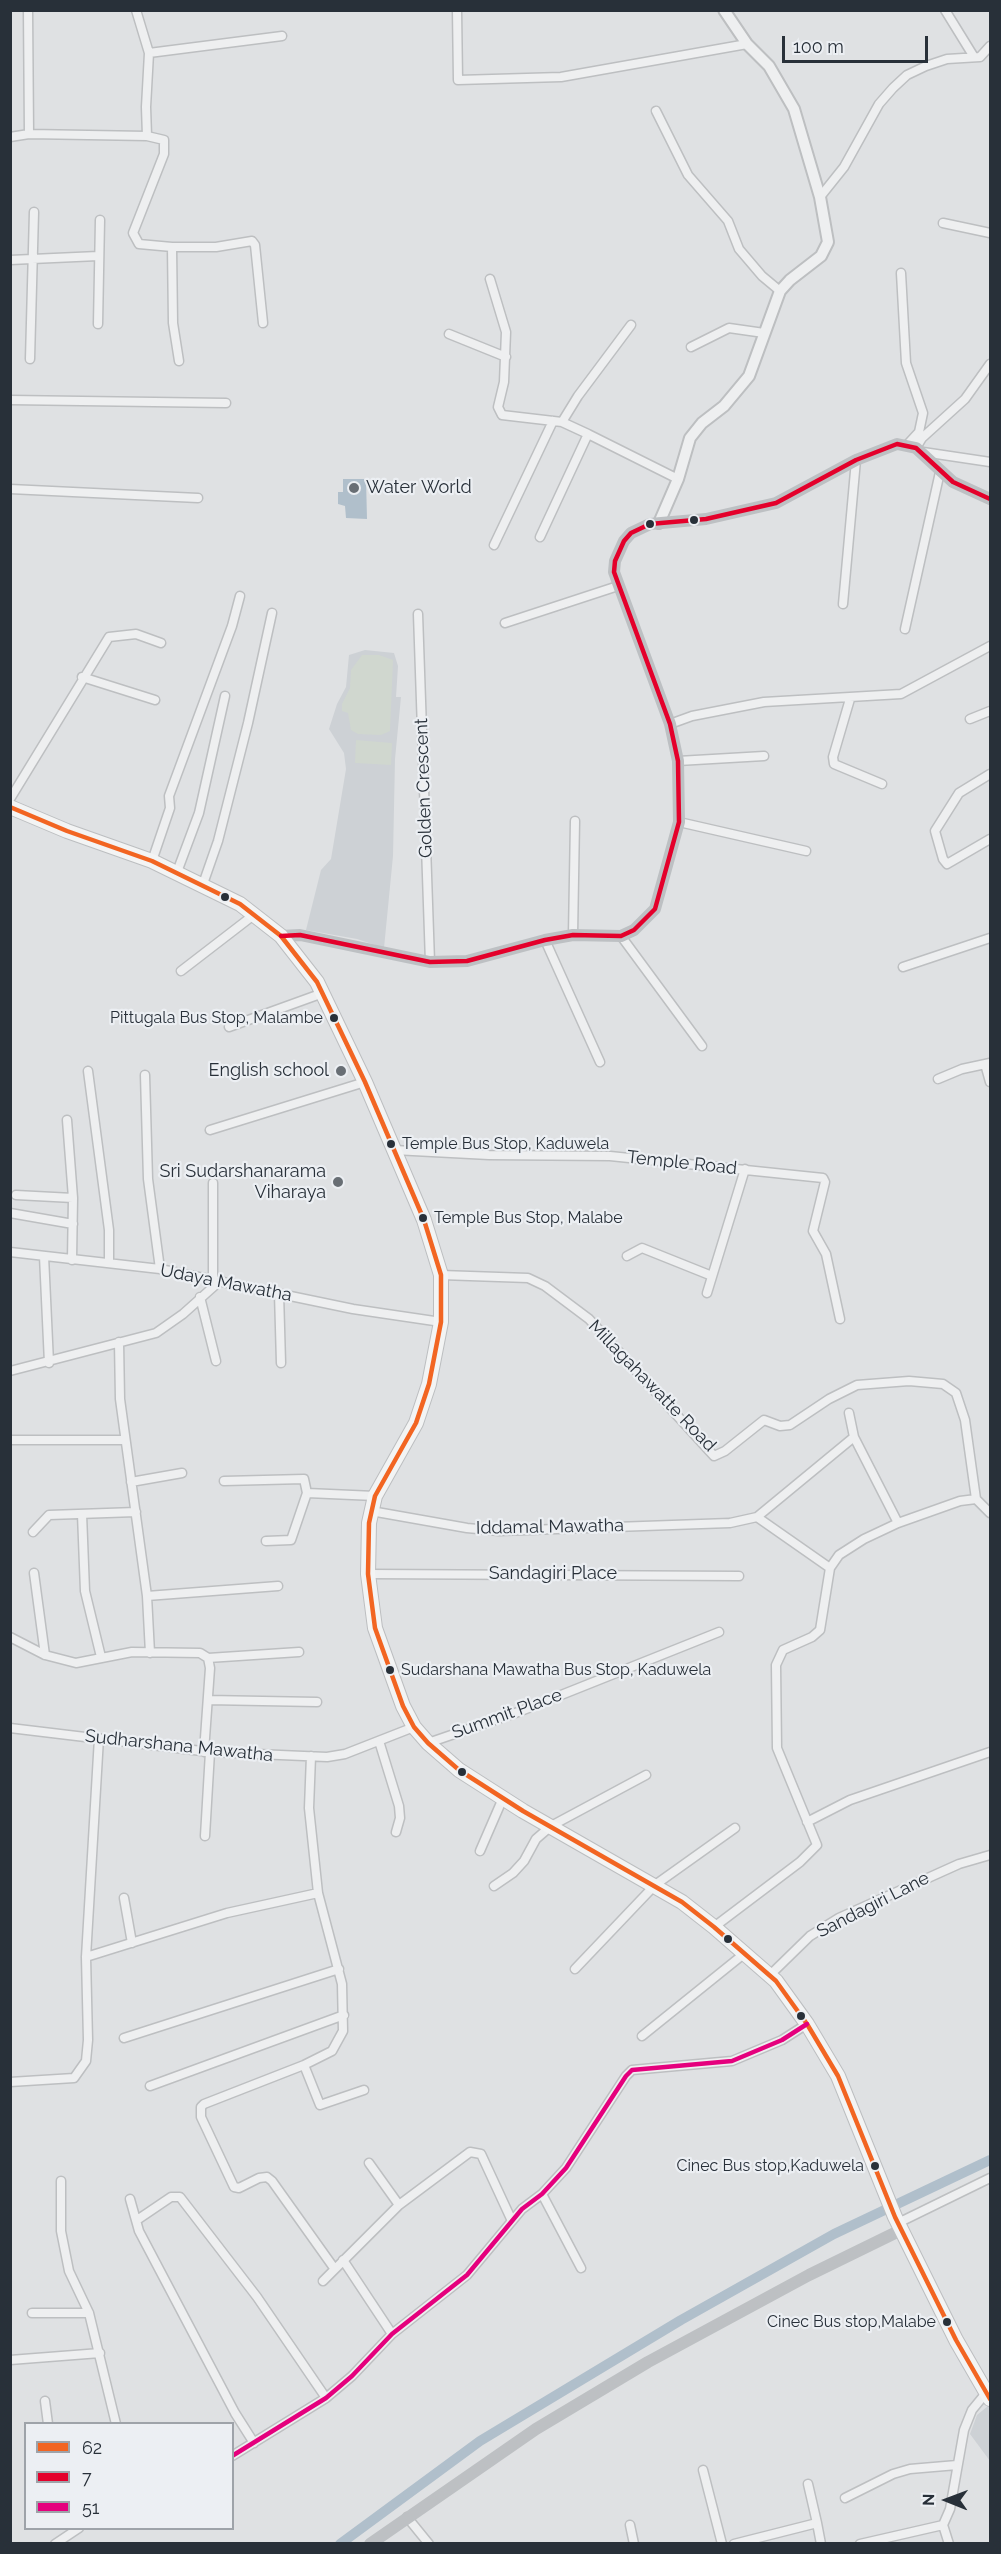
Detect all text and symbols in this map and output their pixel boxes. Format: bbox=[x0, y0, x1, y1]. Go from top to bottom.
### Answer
scale bar bbox=[785, 24, 930, 62]
text: 100 m bbox=[793, 36, 844, 57]
place label: Water World bbox=[366, 477, 472, 499]
marker: Water World bbox=[347, 481, 361, 495]
unlabelled marker bbox=[688, 514, 700, 526]
unlabelled marker bbox=[644, 518, 656, 530]
street label: Golden Crescent bbox=[411, 718, 437, 858]
unlabelled marker bbox=[219, 891, 231, 903]
place label: Pittugala Bus Stop, Malambe bbox=[110, 1008, 323, 1028]
marker: Pittugala Bus Stop, Malambe bbox=[328, 1012, 340, 1024]
place label: English school bbox=[209, 1060, 329, 1082]
marker: English school bbox=[334, 1064, 348, 1078]
place label: Temple Bus Stop, Kaduwela bbox=[402, 1134, 609, 1154]
marker: Temple Bus Stop, Kaduwela bbox=[385, 1138, 397, 1150]
street label: Temple Road bbox=[626, 1146, 738, 1180]
place label: Sri Sudarshanarama Viharaya bbox=[160, 1161, 326, 1204]
marker: Sri Sudarshanarama Viharaya bbox=[331, 1175, 345, 1189]
place label: Temple Bus Stop, Malabe bbox=[434, 1208, 623, 1228]
marker: Temple Bus Stop, Malabe bbox=[417, 1212, 429, 1224]
street label: Udaya Mawatha bbox=[158, 1260, 294, 1306]
street label: Millagahawatte Road bbox=[584, 1316, 720, 1456]
street label: Iddamal Mawatha bbox=[476, 1515, 624, 1539]
street label: Sandagiri Place bbox=[489, 1563, 617, 1585]
place label: Sudarshana Mawatha Bus Stop, Kaduwela bbox=[401, 1660, 711, 1680]
marker: Sudarshana Mawatha Bus Stop, Kaduwela bbox=[384, 1664, 396, 1676]
street label: Summit Place bbox=[449, 1684, 565, 1744]
street label: Sudharshana Mawatha bbox=[84, 1725, 274, 1767]
unlabelled marker bbox=[456, 1766, 468, 1778]
street label: Sandagiri Lane bbox=[813, 1867, 933, 1943]
unlabelled marker bbox=[722, 1933, 734, 1945]
unlabelled marker bbox=[795, 2010, 807, 2022]
place label: Cinec Bus stop,Kaduwela bbox=[676, 2156, 864, 2176]
marker: Cinec Bus stop,Kaduwela bbox=[869, 2160, 881, 2172]
place label: Cinec Bus stop,Malabe bbox=[767, 2312, 936, 2332]
marker: Cinec Bus stop,Malabe bbox=[941, 2316, 953, 2328]
legend bbox=[24, 2422, 234, 2530]
text: 62 bbox=[82, 2437, 102, 2458]
text: 7 bbox=[82, 2467, 92, 2488]
north arrow bbox=[917, 2470, 977, 2530]
text: N bbox=[919, 2493, 938, 2506]
text: 51 bbox=[82, 2497, 100, 2518]

